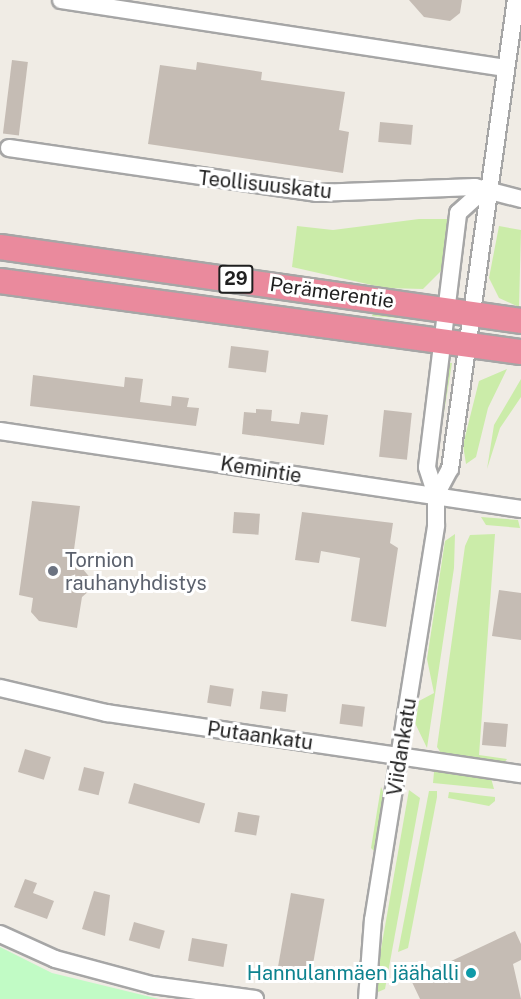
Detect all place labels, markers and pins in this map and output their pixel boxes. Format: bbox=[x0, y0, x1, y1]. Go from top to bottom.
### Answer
place label: Tornion rauhanyhdistys bbox=[65, 548, 207, 595]
marker: Tornion rauhanyhdistys bbox=[46, 564, 60, 578]
place label: Hannulanmäen jäähalli bbox=[247, 961, 459, 985]
marker: Hannulanmäen jäähalli bbox=[464, 966, 478, 980]

